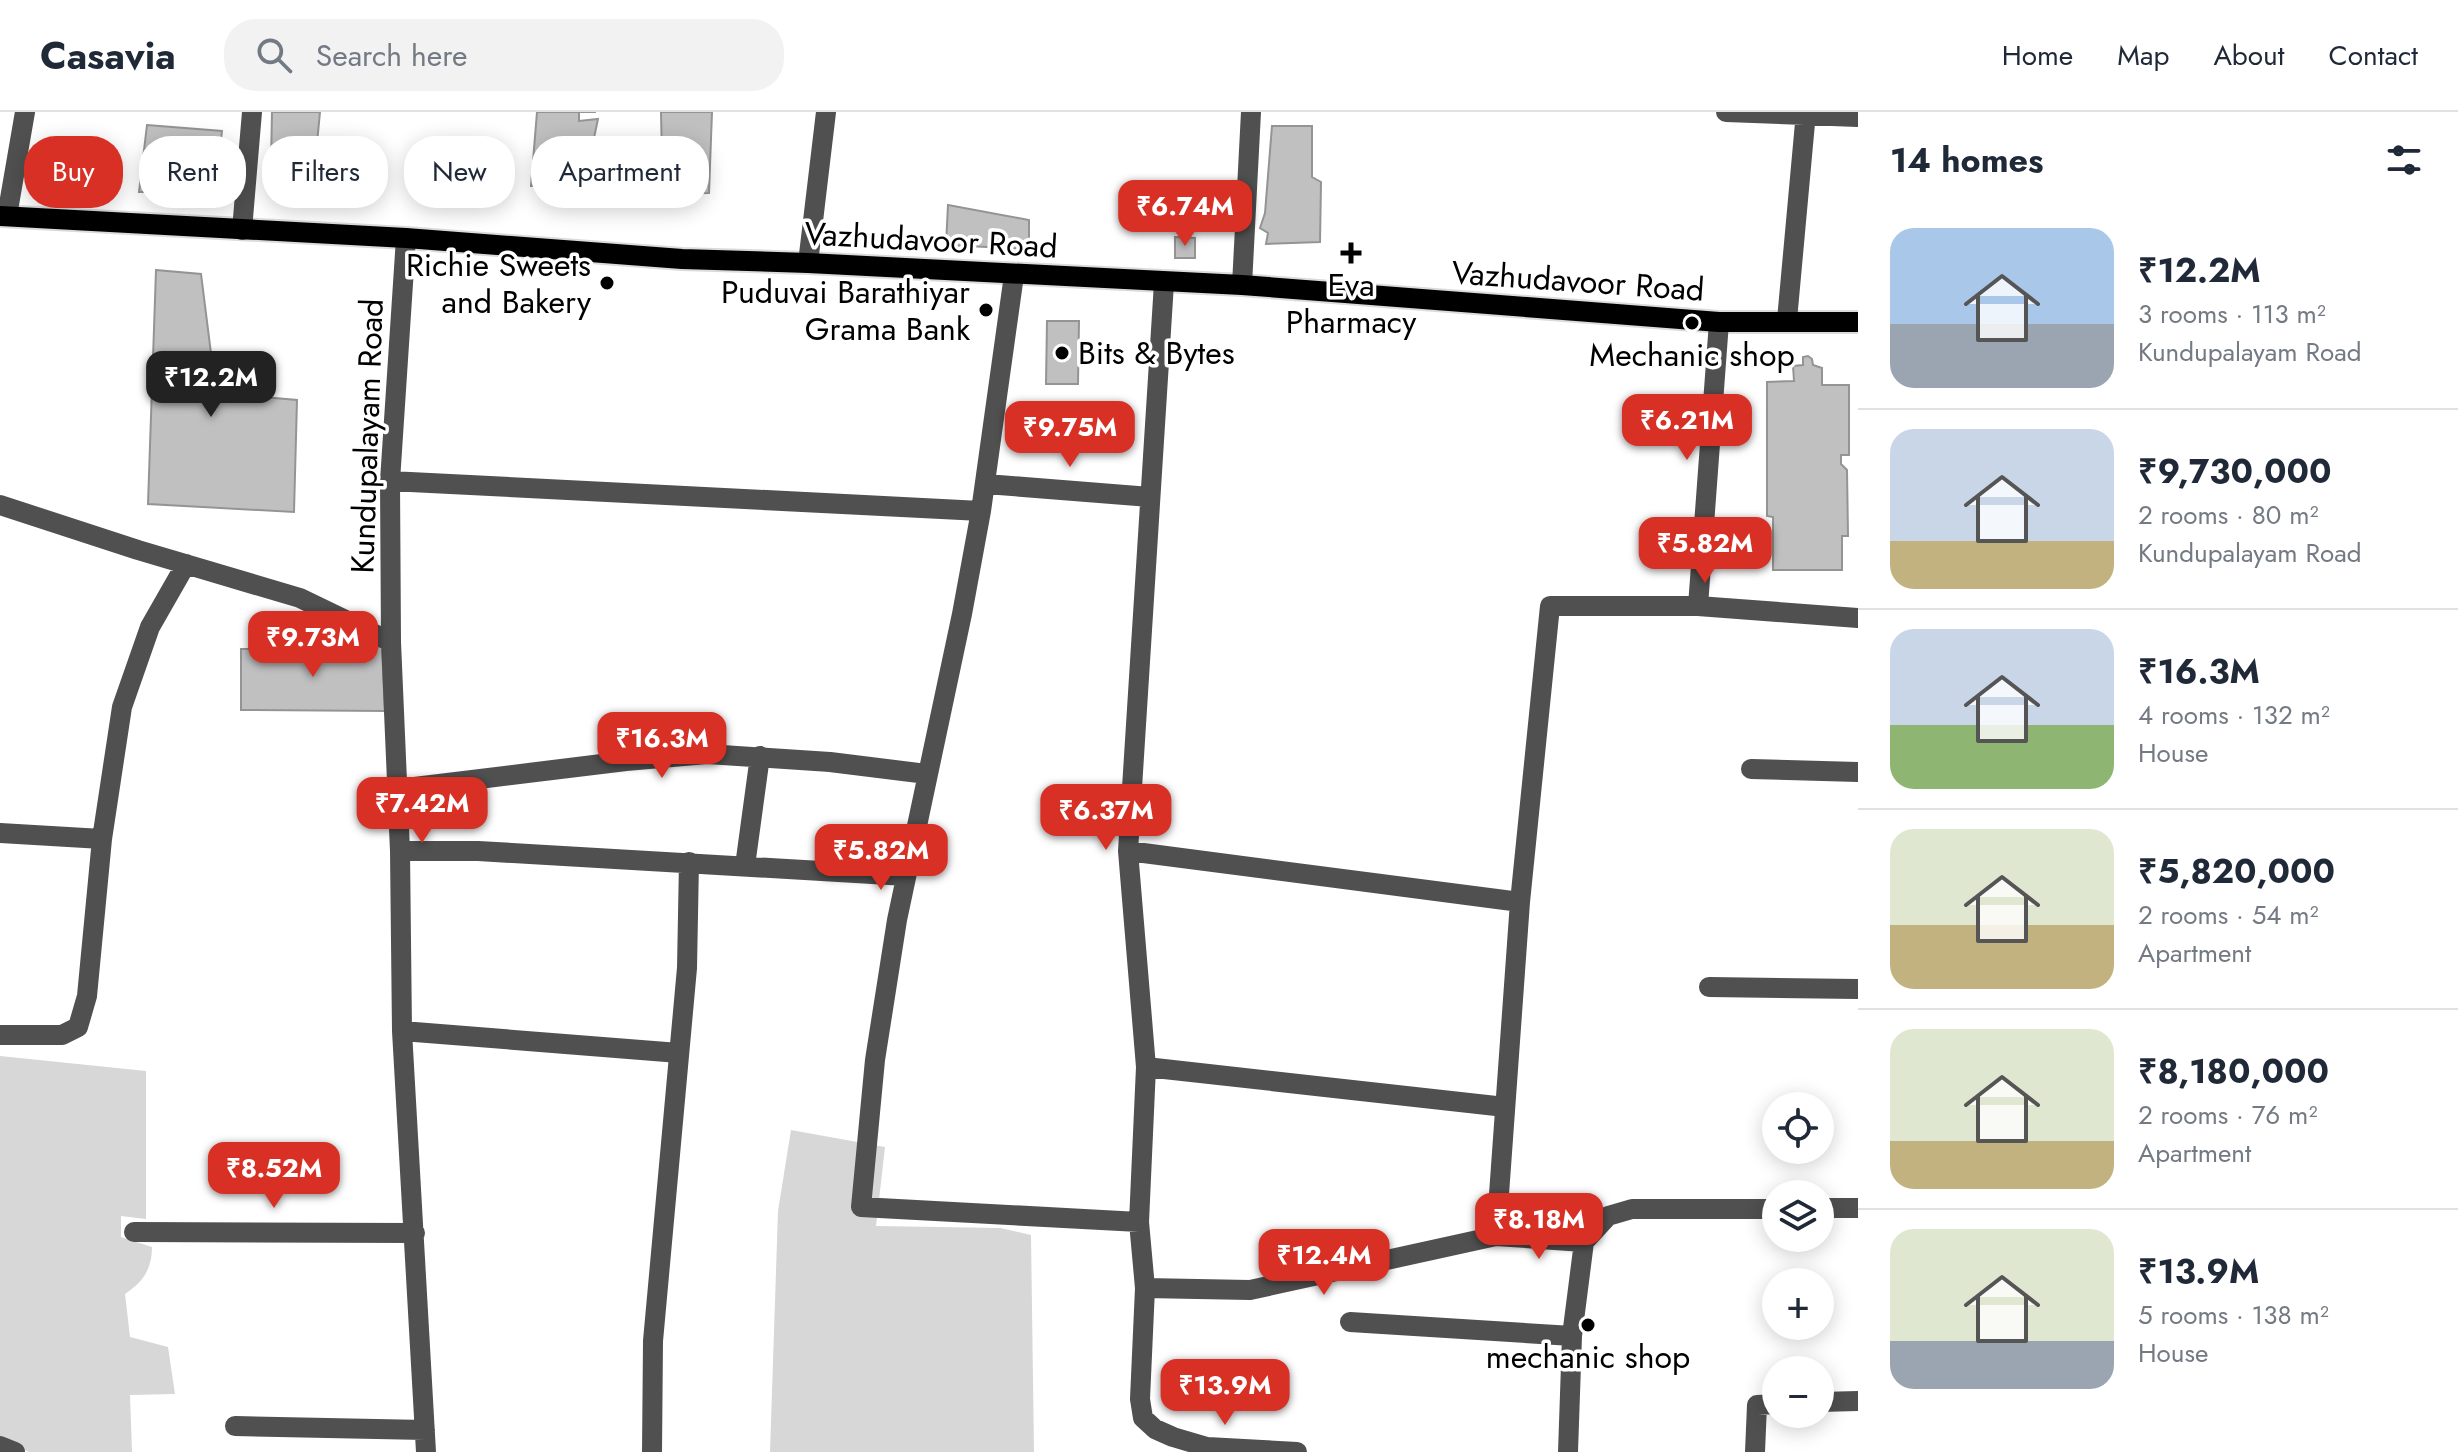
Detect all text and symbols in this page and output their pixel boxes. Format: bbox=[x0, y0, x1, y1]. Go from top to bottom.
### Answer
search box bbox=[224, 19, 784, 91]
text: Casavia bbox=[40, 28, 176, 83]
icon: search bbox=[252, 33, 296, 77]
text: Search here bbox=[316, 34, 468, 77]
text: Home bbox=[2002, 35, 2073, 76]
text: Map bbox=[2117, 35, 2169, 76]
text: About bbox=[2213, 35, 2285, 76]
text: Contact bbox=[2329, 35, 2418, 76]
chip: Buy bbox=[24, 136, 123, 208]
chip: Rent bbox=[139, 136, 246, 208]
chip: Filters bbox=[262, 136, 388, 208]
chip: New bbox=[404, 136, 515, 208]
chip: Apartment bbox=[531, 136, 709, 208]
text: 14 homes bbox=[1890, 136, 2044, 185]
icon: filters bbox=[2382, 138, 2426, 182]
pin: ₹6.74M bbox=[1120, 180, 1250, 248]
text: ₹6.74M bbox=[1136, 187, 1234, 225]
street label: Vazhudavoor Road bbox=[803, 210, 1059, 270]
place label: Richie Sweets and Bakery bbox=[406, 242, 592, 325]
marker: Eva Pharmacy bbox=[1342, 244, 1360, 262]
text: ₹12.2M bbox=[2138, 246, 2261, 295]
street label: Vazhudavoor Road bbox=[1450, 249, 1706, 313]
icon: home bbox=[1954, 260, 2050, 356]
place label: Eva Pharmacy bbox=[1286, 262, 1417, 345]
place label: Puduvai Barathiyar Grama Bank bbox=[721, 269, 971, 352]
marker: Richie Sweets and Bakery bbox=[598, 274, 616, 292]
text: 3 rooms · 113 m² bbox=[2138, 295, 2326, 333]
street label: Kundupalayam Road bbox=[339, 298, 395, 574]
marker: Puduvai Barathiyar Grama Bank bbox=[977, 301, 995, 319]
marker: Mechanic shop bbox=[1683, 314, 1701, 332]
place label: Bits & Bytes bbox=[1078, 330, 1235, 376]
place label: Mechanic shop bbox=[1589, 332, 1795, 378]
text: Kundupalayam Road bbox=[2138, 333, 2361, 371]
marker: Bits & Bytes bbox=[1053, 344, 1071, 362]
pin: ₹12.2M bbox=[146, 351, 276, 419]
text: ₹12.2M bbox=[164, 358, 258, 396]
pin: ₹6.21M bbox=[1622, 394, 1752, 462]
pin: ₹9.75M bbox=[1005, 401, 1135, 469]
text: ₹6.21M bbox=[1640, 401, 1734, 439]
text: ₹9.75M bbox=[1023, 408, 1117, 446]
text: ₹9,730,000 bbox=[2138, 447, 2332, 496]
icon: home bbox=[1954, 461, 2050, 557]
text: 2 rooms · 80 m² bbox=[2138, 496, 2319, 534]
pin: ₹5.82M bbox=[1640, 517, 1770, 585]
text: ₹5.82M bbox=[1657, 524, 1753, 562]
text: Kundupalayam Road bbox=[2138, 534, 2361, 572]
pin: ₹9.73M bbox=[248, 611, 378, 679]
text: ₹9.73M bbox=[266, 618, 360, 656]
text: ₹16.3M bbox=[2138, 647, 2260, 696]
icon: home bbox=[1954, 661, 2050, 757]
text: 4 rooms · 132 m² bbox=[2138, 696, 2330, 734]
pin: ₹16.3M bbox=[597, 712, 727, 780]
text: ₹16.3M bbox=[615, 719, 709, 757]
text: House bbox=[2138, 734, 2208, 772]
pin: ₹7.42M bbox=[357, 777, 487, 845]
text: ₹7.42M bbox=[375, 784, 469, 822]
pin: ₹6.37M bbox=[1041, 784, 1171, 852]
text: ₹6.37M bbox=[1058, 791, 1154, 829]
pin: ₹5.82M bbox=[816, 824, 946, 892]
text: ₹5.82M bbox=[833, 831, 929, 869]
text: ₹5,820,000 bbox=[2138, 847, 2335, 896]
icon: home bbox=[1954, 861, 2050, 957]
text: 2 rooms · 54 m² bbox=[2138, 896, 2319, 934]
text: Apartment bbox=[2138, 934, 2251, 972]
text: ₹8,180,000 bbox=[2138, 1047, 2329, 1096]
icon: home bbox=[1954, 1061, 2050, 1157]
map controls bbox=[1762, 1092, 1834, 1428]
button: locate bbox=[1762, 1092, 1834, 1164]
text: 2 rooms · 76 m² bbox=[2138, 1096, 2317, 1134]
text: Apartment bbox=[2138, 1134, 2251, 1172]
pin: ₹8.52M bbox=[209, 1142, 339, 1210]
text: ₹8.52M bbox=[226, 1149, 322, 1187]
button: layers bbox=[1762, 1180, 1834, 1252]
pin: ₹8.18M bbox=[1474, 1193, 1604, 1261]
text: ₹8.18M bbox=[1493, 1200, 1585, 1238]
pin: ₹12.4M bbox=[1259, 1229, 1389, 1297]
text: ₹12.4M bbox=[1277, 1236, 1371, 1274]
text: ₹13.9M bbox=[2138, 1247, 2259, 1296]
icon: home bbox=[1954, 1261, 2050, 1357]
button: + bbox=[1762, 1268, 1834, 1340]
text: 5 rooms · 138 m² bbox=[2138, 1296, 2329, 1334]
marker: mechanic shop bbox=[1579, 1316, 1597, 1334]
place label: mechanic shop bbox=[1486, 1334, 1690, 1380]
text: House bbox=[2138, 1334, 2208, 1372]
button: − bbox=[1762, 1356, 1834, 1428]
pin: ₹13.9M bbox=[1160, 1359, 1290, 1427]
text: ₹13.9M bbox=[1179, 1366, 1271, 1404]

